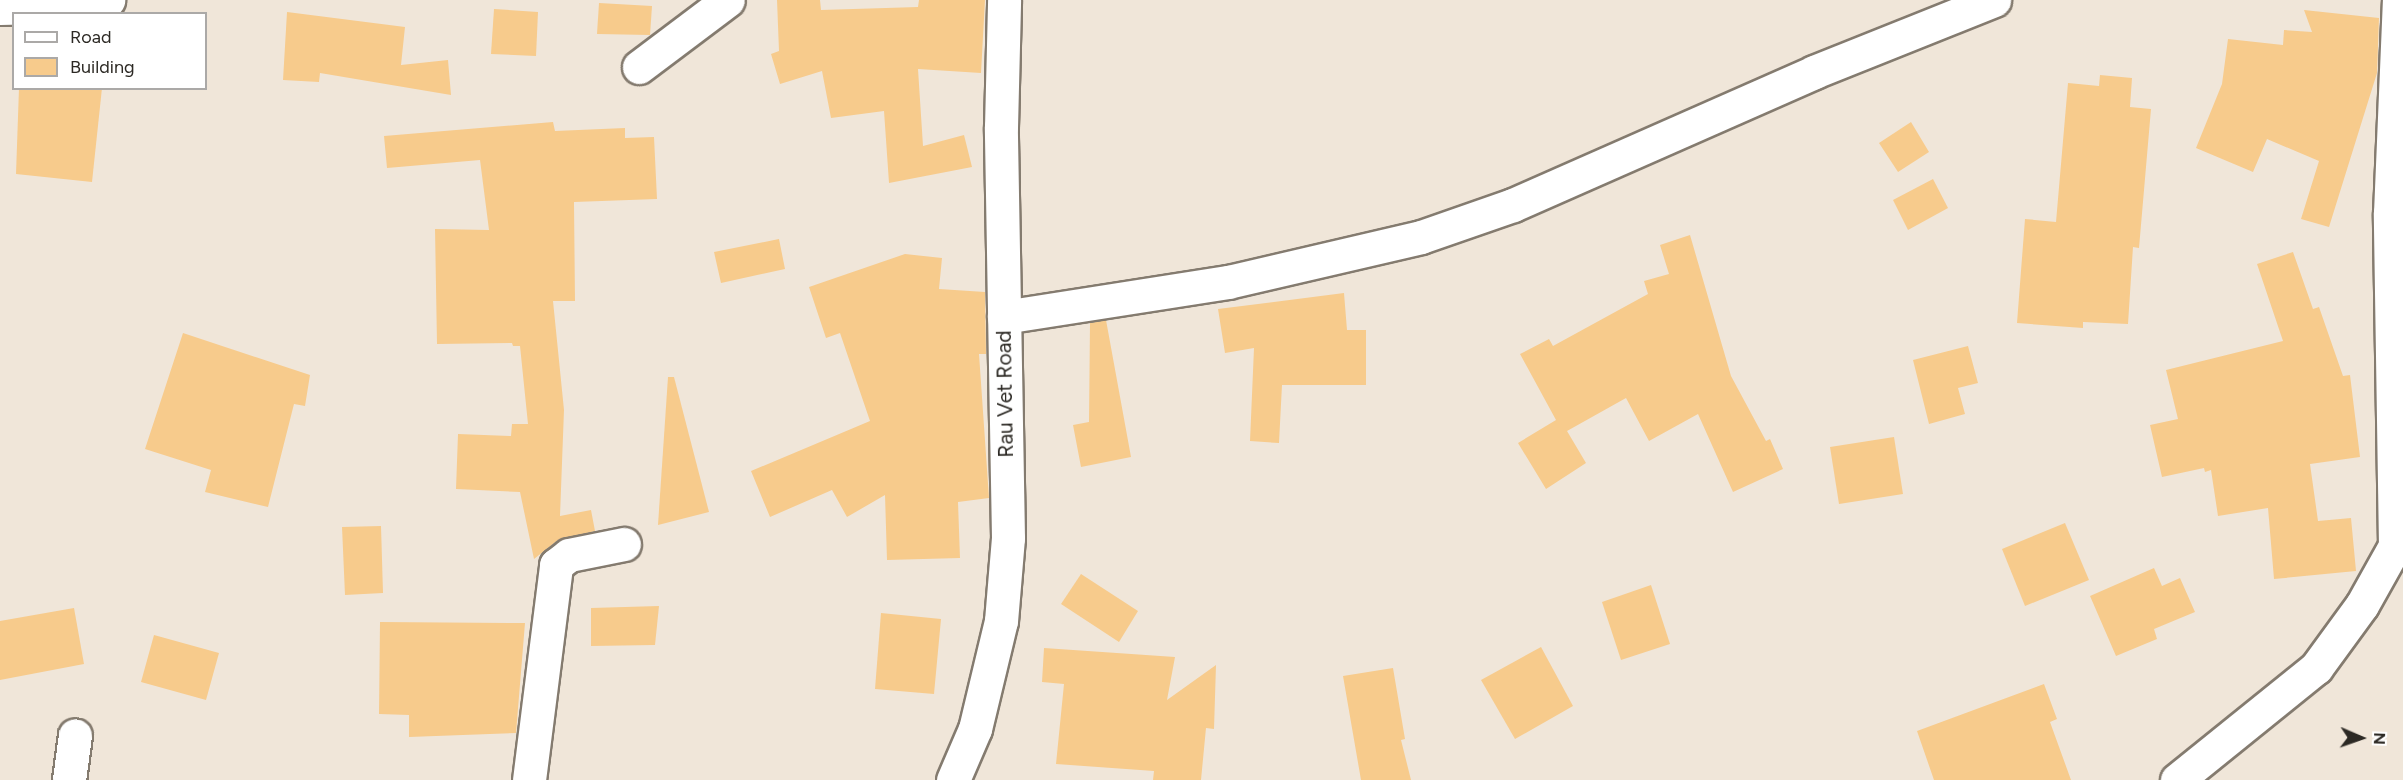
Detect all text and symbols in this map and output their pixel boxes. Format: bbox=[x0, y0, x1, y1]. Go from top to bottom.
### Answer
legend bbox=[12, 12, 207, 90]
text: Road bbox=[70, 26, 111, 48]
text: Building bbox=[70, 56, 135, 78]
street label: Rau Vet Road bbox=[991, 330, 1019, 458]
north arrow bbox=[2331, 708, 2391, 768]
text: N bbox=[2370, 732, 2389, 745]

